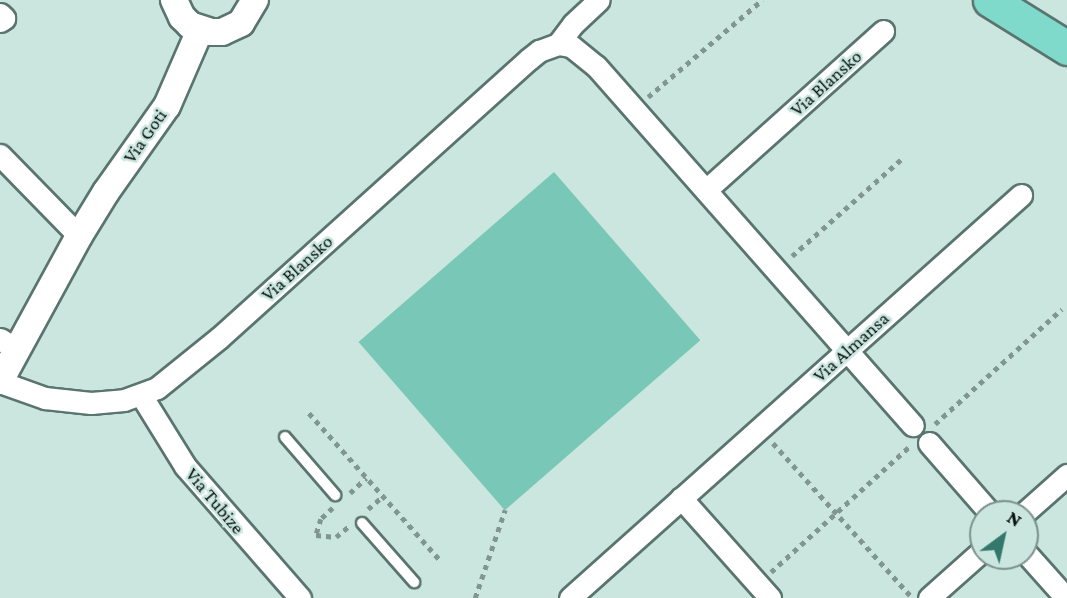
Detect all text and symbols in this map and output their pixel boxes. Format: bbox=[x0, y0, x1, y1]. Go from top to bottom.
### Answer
street label: Via Blansko bbox=[786, 45, 866, 121]
street label: Via Goti bbox=[118, 105, 172, 167]
street label: Via Blansko bbox=[257, 230, 337, 306]
street label: Via Almansa bbox=[808, 307, 894, 387]
street label: Via Tubize bbox=[181, 463, 249, 539]
north arrow bbox=[969, 500, 1039, 570]
text: N bbox=[1003, 506, 1026, 531]

